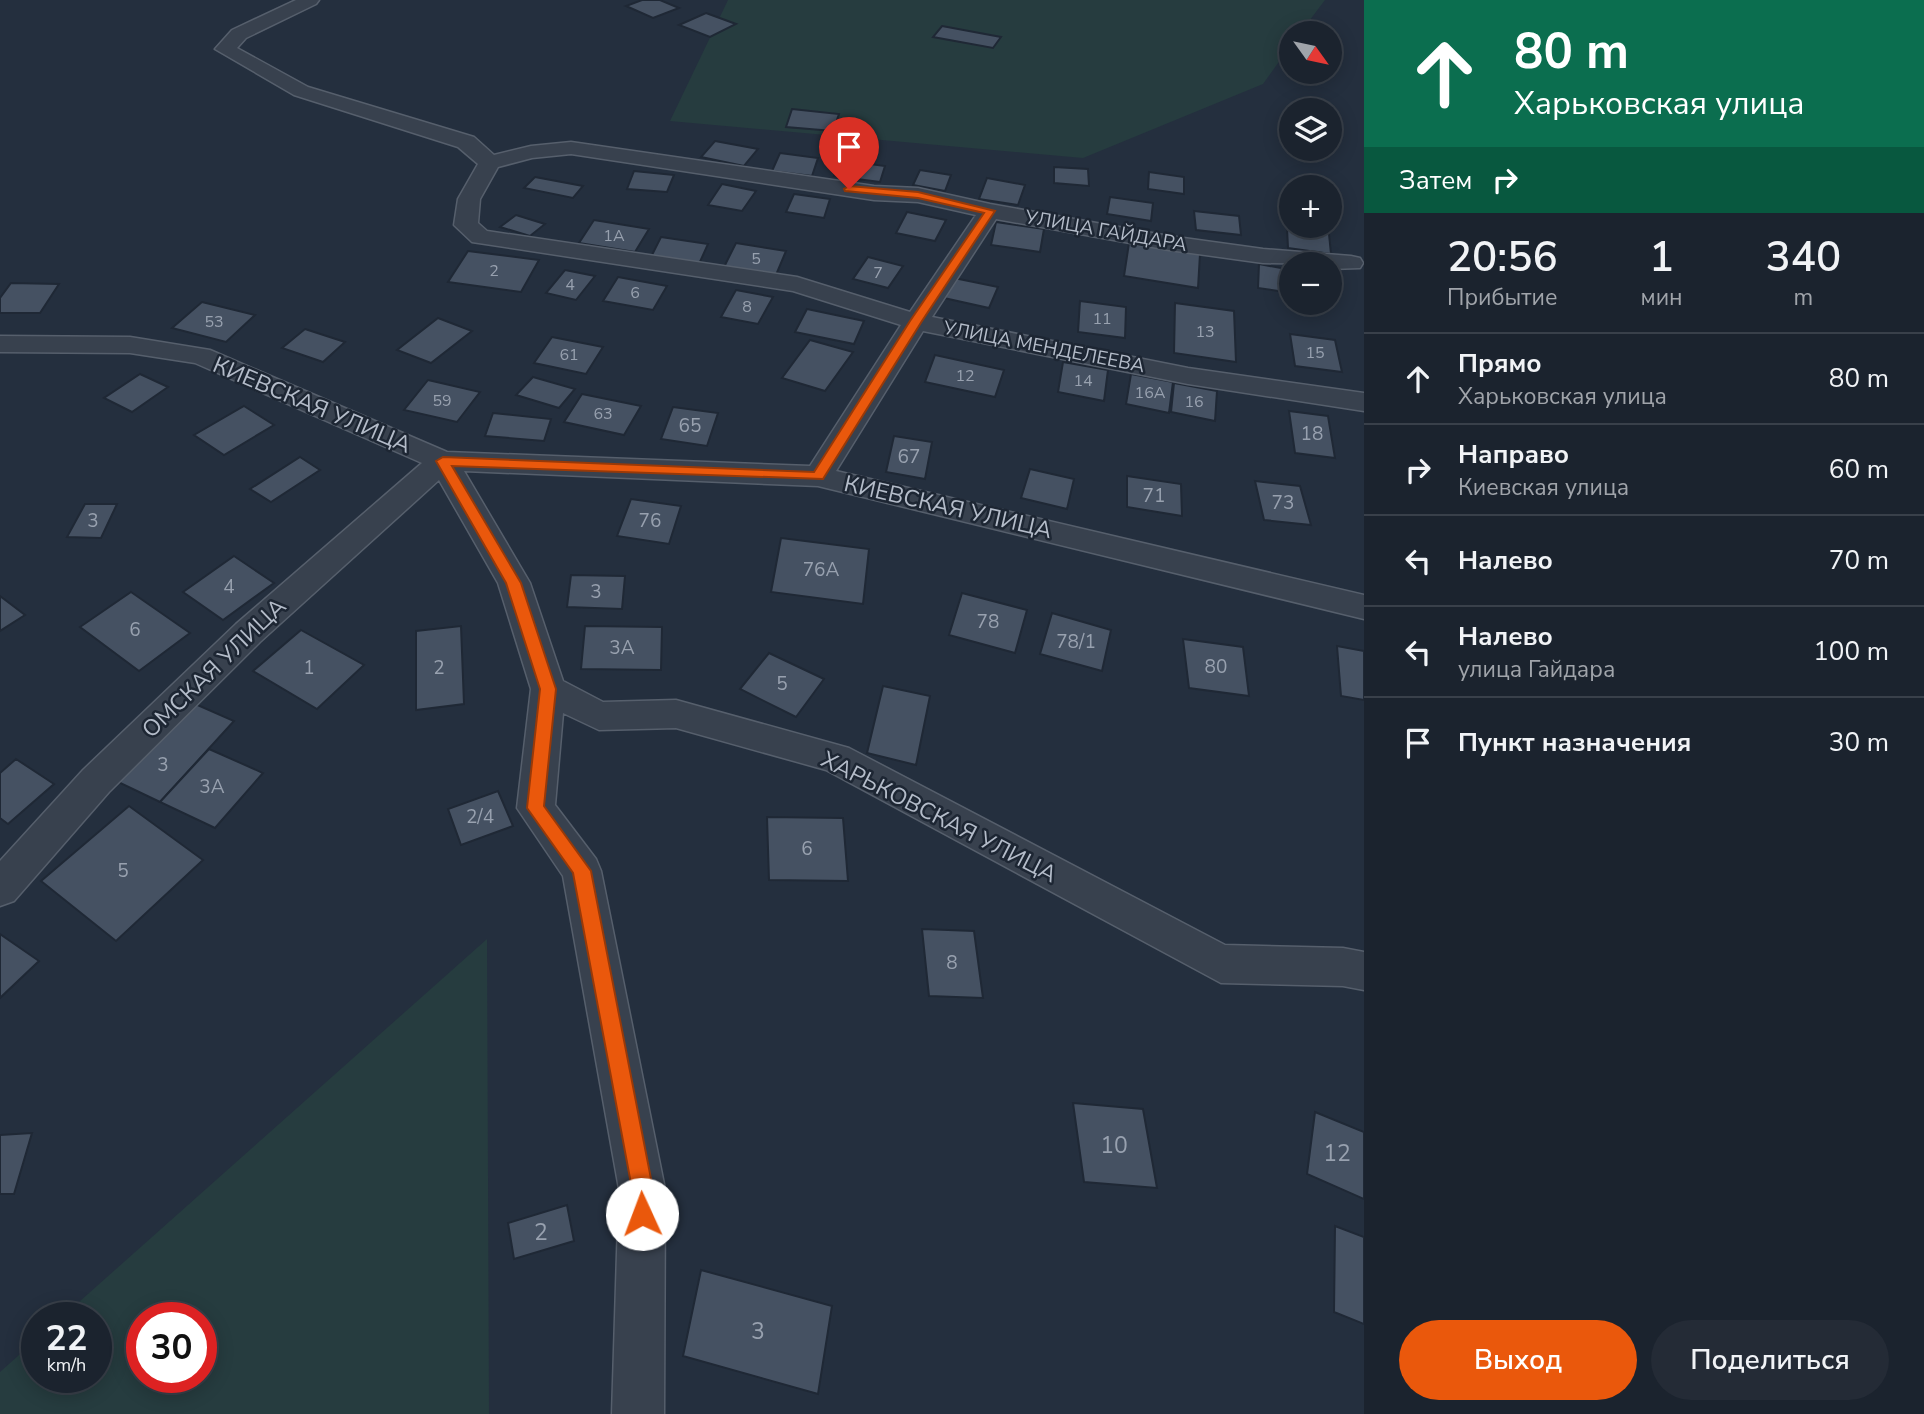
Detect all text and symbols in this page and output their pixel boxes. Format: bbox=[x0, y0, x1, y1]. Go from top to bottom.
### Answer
text: 80 m bbox=[1514, 18, 1629, 85]
north arrow bbox=[1279, 21, 1342, 84]
map controls bbox=[1279, 21, 1342, 315]
icon: ahead bbox=[1399, 28, 1490, 119]
text: Харьковская улица bbox=[1514, 82, 1805, 125]
button: layers bbox=[1279, 98, 1342, 161]
pin bbox=[819, 117, 879, 189]
icon: arrive bbox=[830, 128, 868, 166]
icon: right bbox=[1486, 161, 1524, 199]
text: Затем bbox=[1399, 163, 1472, 198]
button: + bbox=[1279, 175, 1342, 238]
street label: УЛИЦА ГАЙДАРА bbox=[1022, 204, 1189, 258]
house number: 1А bbox=[603, 225, 625, 247]
text: 20:56 bbox=[1447, 229, 1558, 286]
text: 1 bbox=[1649, 229, 1674, 286]
text: 340 bbox=[1765, 229, 1841, 286]
house number: 5 bbox=[751, 248, 761, 270]
button: − bbox=[1279, 252, 1342, 315]
house number: 2 bbox=[489, 260, 499, 282]
house number: 7 bbox=[873, 262, 883, 284]
house number: 4 bbox=[565, 274, 575, 296]
house number: 6 bbox=[630, 282, 640, 304]
text: Прибытие bbox=[1447, 282, 1557, 313]
text: мин bbox=[1641, 282, 1683, 313]
text: m bbox=[1793, 282, 1813, 313]
house number: 8 bbox=[742, 296, 752, 318]
house number: 11 bbox=[1092, 308, 1112, 330]
house number: 53 bbox=[204, 311, 224, 333]
street label: УЛИЦА МЕНДЕЛЕЕВА bbox=[940, 315, 1147, 379]
house number: 13 bbox=[1195, 321, 1215, 343]
house number: 15 bbox=[1305, 342, 1325, 364]
house number: 61 bbox=[559, 344, 579, 366]
text: Прямо bbox=[1458, 346, 1542, 381]
street label: КИЕВСКАЯ УЛИЦА bbox=[208, 349, 416, 461]
icon: ahead bbox=[1399, 360, 1437, 398]
text: 80 m bbox=[1829, 361, 1889, 396]
house number: 12 bbox=[955, 365, 975, 387]
house number: 14 bbox=[1073, 370, 1093, 392]
text: Харьковская улица bbox=[1458, 381, 1667, 412]
house number: 16А bbox=[1135, 382, 1166, 404]
house number: 59 bbox=[432, 390, 452, 412]
house number: 16 bbox=[1184, 391, 1204, 413]
house number: 63 bbox=[593, 403, 613, 425]
house number: 65 bbox=[679, 413, 701, 439]
house number: 18 bbox=[1301, 421, 1323, 447]
text: Направо bbox=[1458, 437, 1569, 472]
house number: 67 bbox=[898, 444, 920, 470]
icon: right bbox=[1399, 451, 1437, 489]
text: 60 m bbox=[1829, 452, 1889, 487]
street label: КИЕВСКАЯ УЛИЦА bbox=[841, 468, 1055, 546]
text: Киевская улица bbox=[1458, 472, 1629, 503]
house number: 71 bbox=[1143, 483, 1165, 509]
house number: 73 bbox=[1272, 490, 1294, 516]
house number: 3 bbox=[87, 508, 99, 534]
house number: 76 bbox=[639, 508, 661, 534]
icon: left bbox=[1399, 542, 1437, 580]
text: Налево bbox=[1458, 543, 1553, 578]
text: 70 m bbox=[1829, 543, 1889, 578]
house number: 76А bbox=[803, 557, 839, 583]
house number: 4 bbox=[223, 574, 235, 600]
house number: 3 bbox=[590, 579, 602, 605]
street label: ОМСКАЯ УЛИЦА bbox=[135, 591, 293, 745]
house number: 78 bbox=[977, 609, 999, 635]
house number: 6 bbox=[129, 617, 141, 643]
text: Налево bbox=[1458, 619, 1553, 654]
house number: 78/1 bbox=[1056, 629, 1096, 655]
icon: left bbox=[1399, 633, 1437, 671]
text: 100 m bbox=[1813, 634, 1889, 669]
house number: 3А bbox=[609, 635, 635, 661]
house number: 80 bbox=[1205, 654, 1227, 680]
text: улица Гайдара bbox=[1458, 654, 1615, 685]
house number: 1 bbox=[303, 655, 315, 681]
house number: 2 bbox=[433, 655, 445, 681]
house number: 5 bbox=[776, 671, 788, 697]
icon: arrive bbox=[1399, 724, 1437, 762]
text: Пункт назначения bbox=[1458, 725, 1691, 760]
text: 30 m bbox=[1829, 725, 1889, 760]
street label: ХАРЬКОВСКАЯ УЛИЦА bbox=[816, 744, 1062, 890]
house number: 3 bbox=[157, 752, 169, 778]
house number: 3А bbox=[199, 774, 225, 800]
house number: 2/4 bbox=[466, 804, 494, 830]
house number: 6 bbox=[801, 836, 813, 862]
house number: 5 bbox=[117, 858, 129, 884]
house number: 8 bbox=[946, 950, 958, 976]
house number: 10 bbox=[1100, 1130, 1128, 1161]
house number: 12 bbox=[1323, 1138, 1351, 1169]
position arrow bbox=[605, 1177, 679, 1251]
house number: 2 bbox=[534, 1217, 548, 1248]
speed limit sign: 30 bbox=[126, 1302, 217, 1393]
text: 22 bbox=[45, 1315, 88, 1362]
house number: 3 bbox=[751, 1316, 765, 1347]
button: Выход bbox=[1399, 1320, 1637, 1400]
button: Поделиться bbox=[1651, 1320, 1889, 1400]
text: km/h bbox=[47, 1353, 86, 1377]

